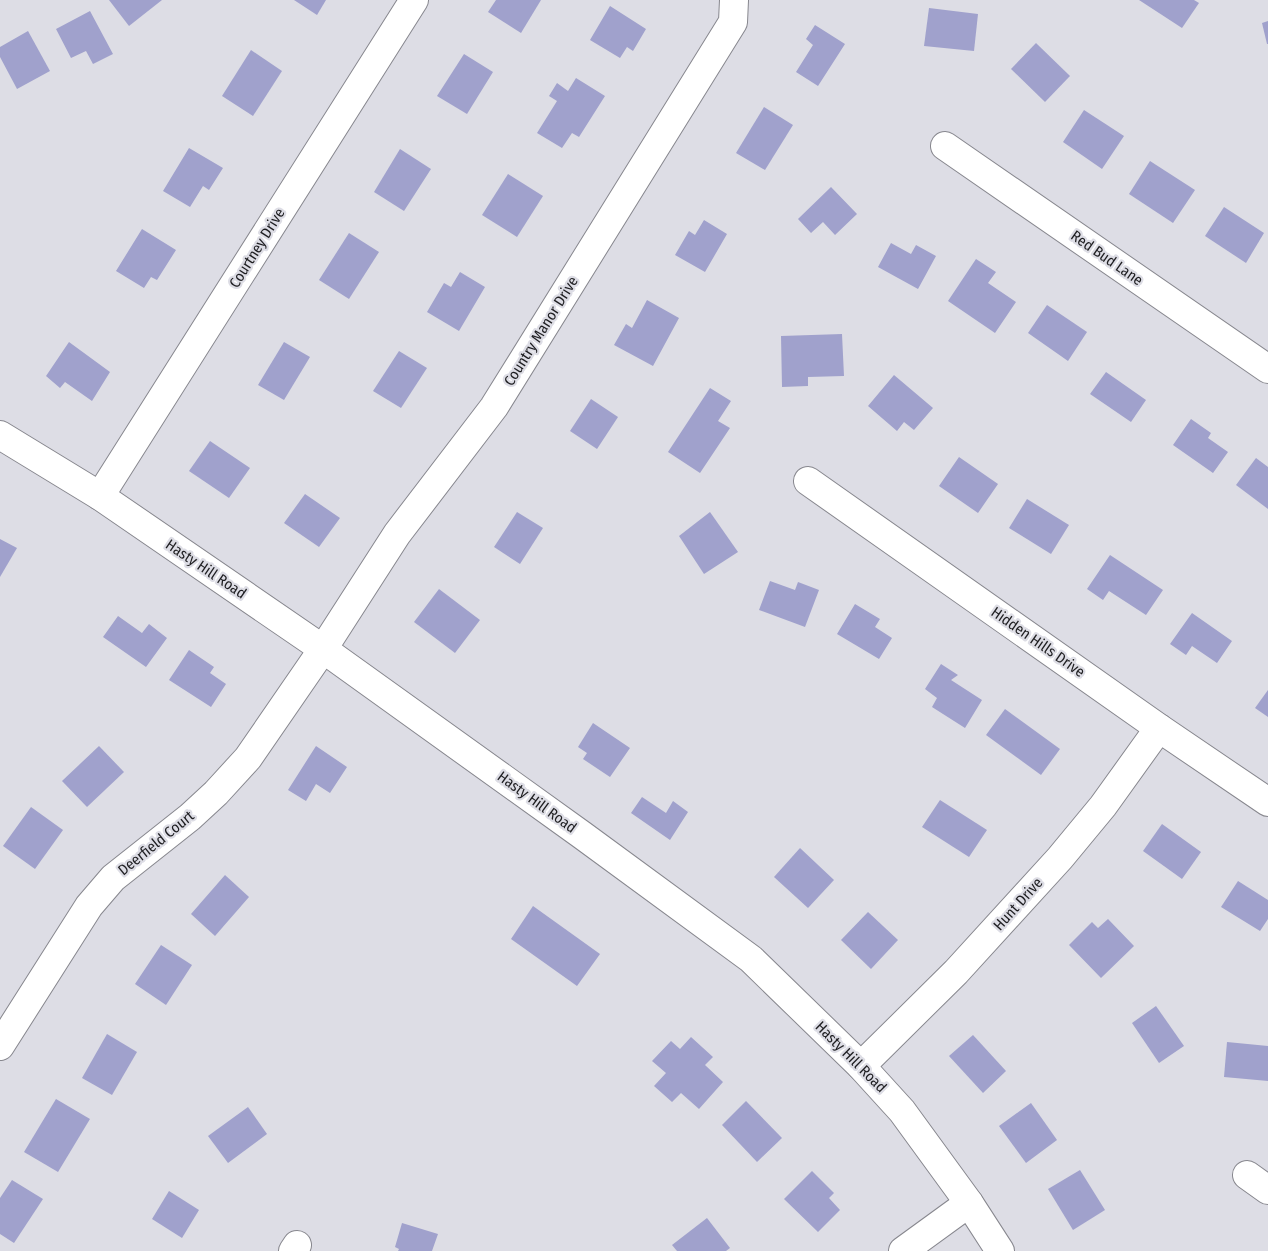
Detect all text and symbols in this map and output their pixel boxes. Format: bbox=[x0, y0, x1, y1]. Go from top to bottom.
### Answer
street label: Courtney Drive bbox=[225, 205, 289, 291]
street label: Red Bud Lane bbox=[1068, 227, 1146, 289]
street label: Country Manor Drive bbox=[500, 273, 582, 389]
street label: Hasty Hill Road bbox=[162, 535, 250, 603]
street label: Hidden Hills Drive bbox=[988, 603, 1088, 681]
street label: Hasty Hill Road bbox=[494, 767, 580, 837]
street label: Deerfield Court bbox=[114, 807, 198, 879]
street label: Hunt Drive bbox=[990, 874, 1046, 934]
street label: Hasty Hill Road bbox=[812, 1018, 890, 1096]

